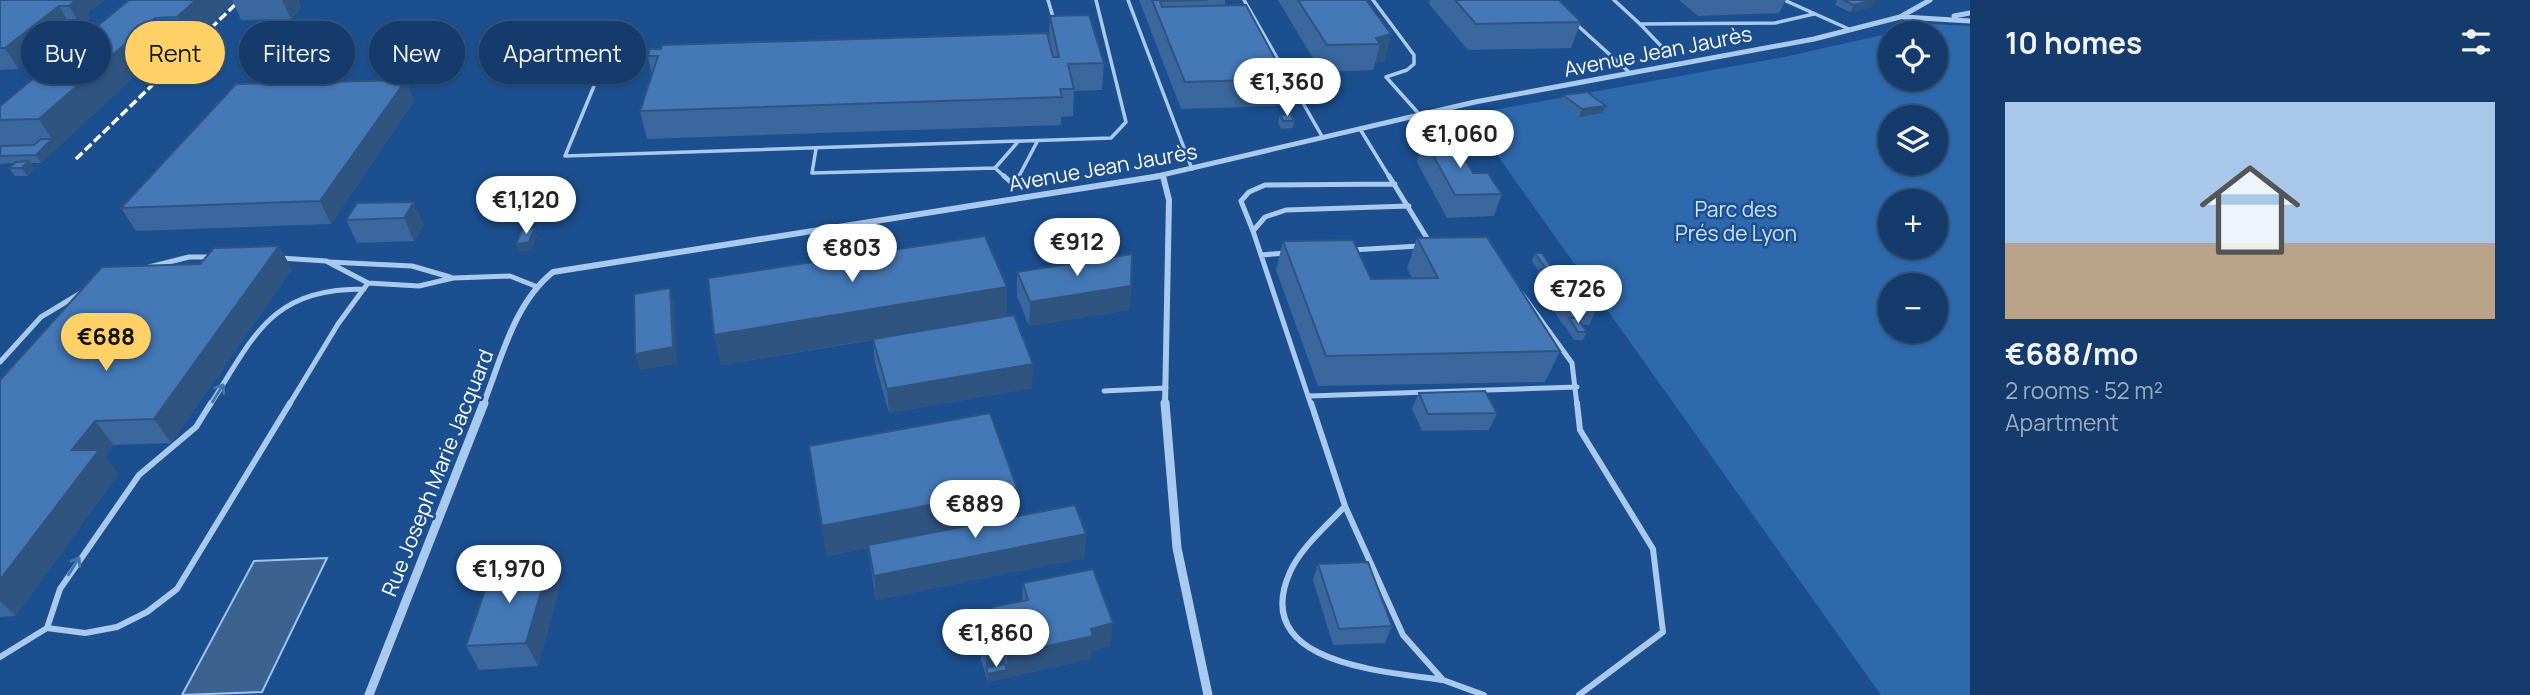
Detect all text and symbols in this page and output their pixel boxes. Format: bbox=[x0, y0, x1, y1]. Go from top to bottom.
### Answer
street label: Avenue Jean Jaurès bbox=[1561, 19, 1754, 83]
chip: Buy bbox=[21, 21, 111, 84]
chip: Rent bbox=[125, 21, 225, 84]
chip: Filters bbox=[239, 21, 355, 84]
chip: New bbox=[369, 21, 465, 84]
chip: Apartment bbox=[479, 21, 646, 84]
map controls bbox=[1878, 21, 1948, 343]
button: locate bbox=[1878, 21, 1948, 91]
text: 10 homes bbox=[2005, 22, 2142, 63]
icon: filters bbox=[2457, 23, 2495, 61]
pin: €1,360 bbox=[1230, 58, 1344, 118]
text: €1,360 bbox=[1250, 65, 1324, 97]
button: layers bbox=[1878, 105, 1948, 175]
pin: €1,060 bbox=[1403, 110, 1517, 170]
text: €1,060 bbox=[1422, 117, 1498, 149]
street label: Avenue Jean Jaurès bbox=[1006, 137, 1199, 197]
icon: home bbox=[2187, 147, 2313, 273]
pin: €1,120 bbox=[469, 176, 583, 236]
text: €1,120 bbox=[492, 183, 560, 215]
button: + bbox=[1878, 189, 1948, 259]
park label: Parc des Prés de Lyon bbox=[1675, 195, 1797, 247]
pin: €912 bbox=[1036, 218, 1118, 278]
pin: €803 bbox=[811, 224, 893, 284]
text: €912 bbox=[1050, 225, 1104, 257]
text: €803 bbox=[823, 231, 881, 263]
pin: €726 bbox=[1537, 266, 1619, 325]
text: €726 bbox=[1550, 272, 1606, 304]
button: − bbox=[1878, 273, 1948, 343]
pin: €688 bbox=[65, 314, 147, 373]
text: €688 bbox=[77, 320, 135, 352]
text: €688/mo bbox=[2005, 333, 2138, 374]
street label: Rue Joseph Marie Jacquard bbox=[375, 345, 500, 600]
text: 2 rooms · 52 m² bbox=[2005, 374, 2163, 406]
one-way arrow bbox=[211, 383, 225, 403]
text: Apartment bbox=[2005, 406, 2119, 438]
pin: €889 bbox=[934, 480, 1016, 540]
text: €889 bbox=[946, 487, 1004, 519]
pin: €1,970 bbox=[452, 546, 566, 605]
text: €1,970 bbox=[472, 552, 546, 584]
one-way arrow bbox=[68, 557, 82, 577]
pin: €1,860 bbox=[939, 610, 1053, 669]
text: €1,860 bbox=[958, 616, 1034, 648]

